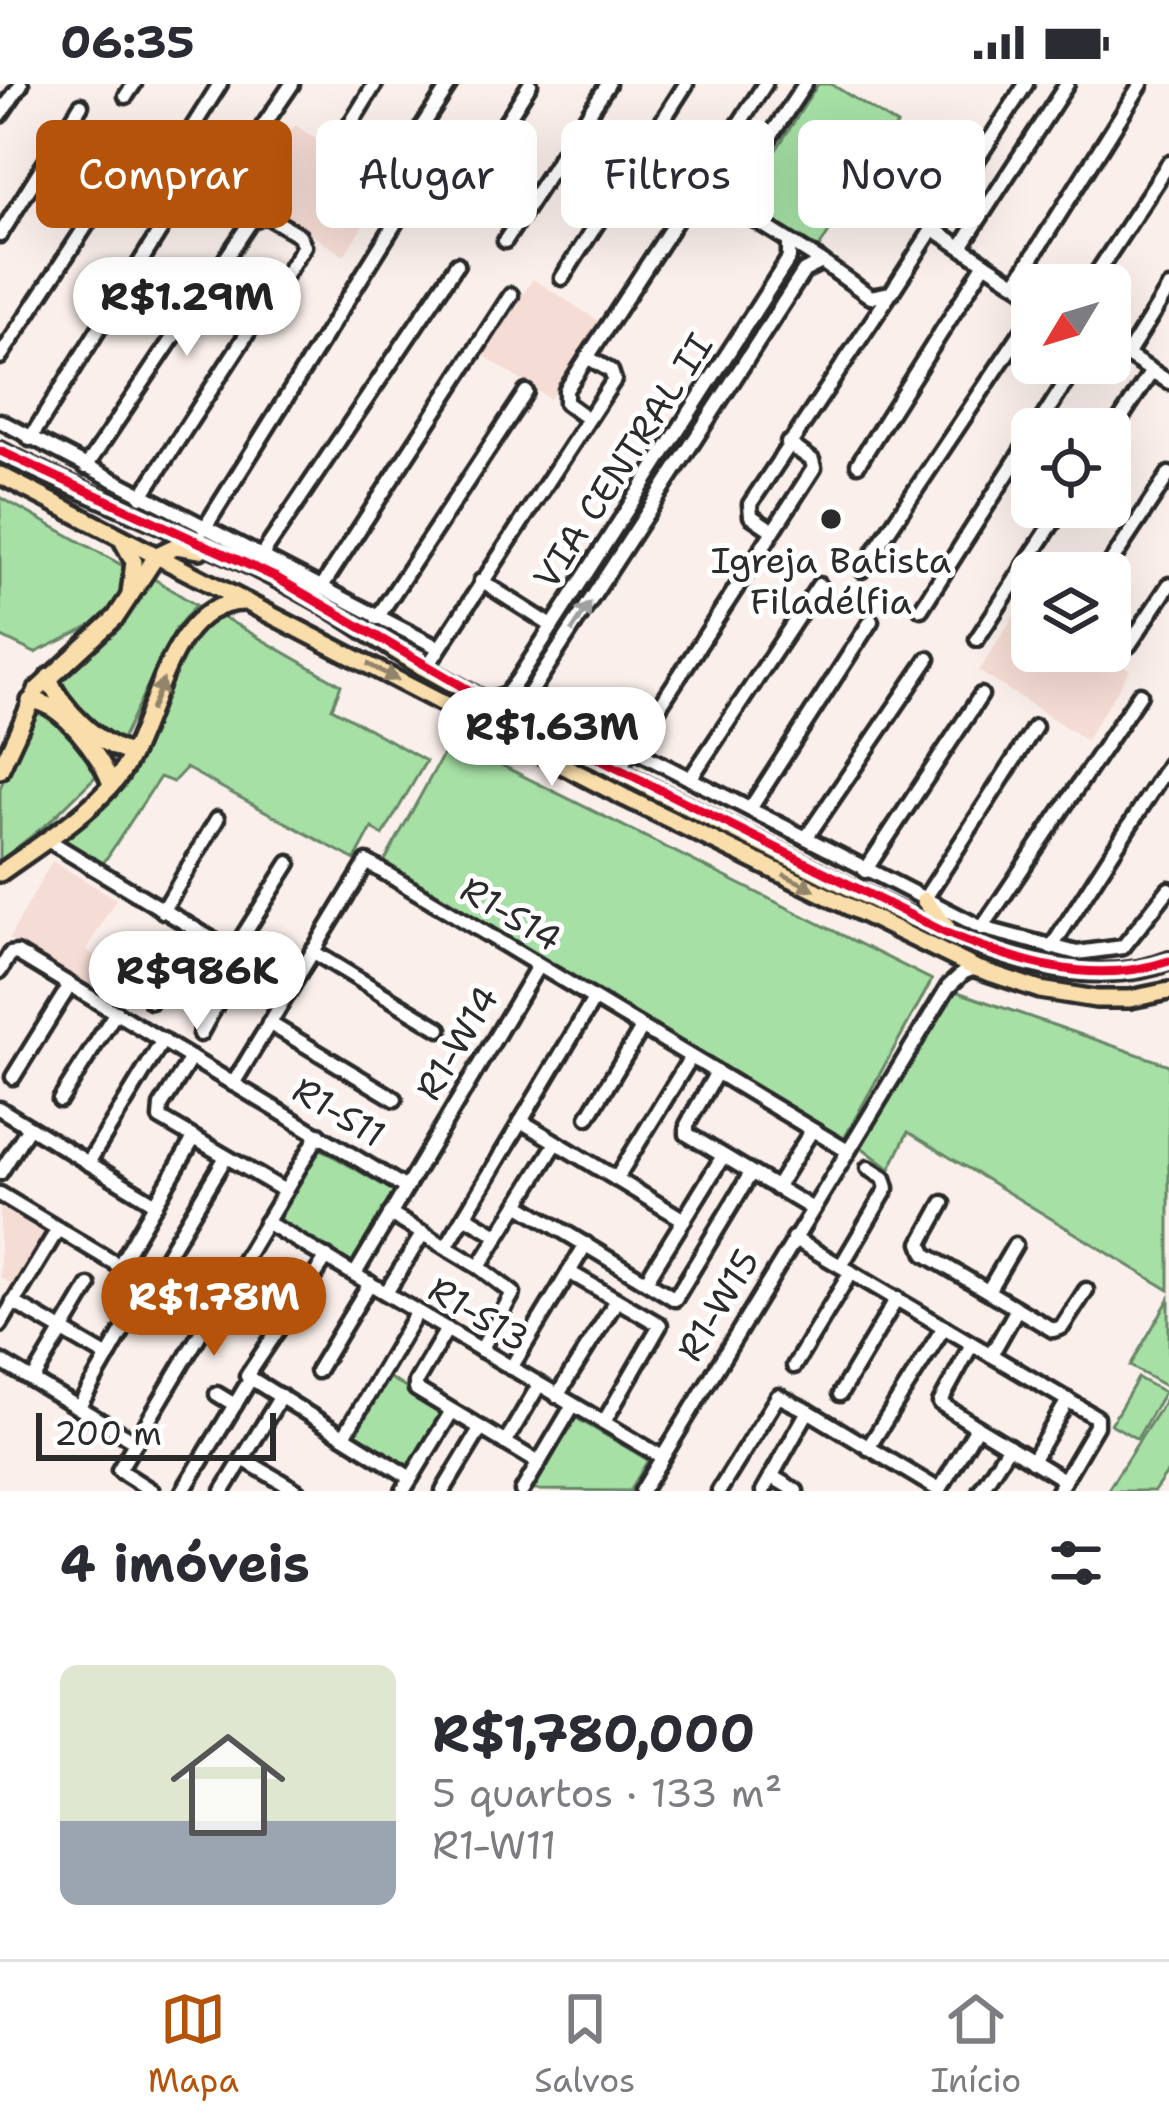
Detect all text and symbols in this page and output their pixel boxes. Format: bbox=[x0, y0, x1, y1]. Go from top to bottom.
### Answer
text: 06:35 bbox=[60, 12, 195, 72]
chip: Comprar bbox=[36, 120, 292, 228]
chip: Alugar bbox=[316, 120, 537, 228]
chip: Filtros bbox=[561, 120, 774, 228]
chip: Novo bbox=[798, 120, 985, 228]
pin: R$1.29M bbox=[76, 257, 298, 359]
north arrow bbox=[1011, 264, 1131, 384]
map controls bbox=[1011, 264, 1131, 672]
text: R$1.29M bbox=[100, 270, 274, 322]
street label: VIA CENTRAL II bbox=[522, 324, 724, 598]
button: locate bbox=[1011, 408, 1131, 528]
marker: Igreja Batista Filadélfia bbox=[818, 506, 844, 532]
place label: Igreja Batista Filadélfia bbox=[711, 536, 951, 626]
button: layers bbox=[1011, 552, 1131, 672]
one-way arrow bbox=[569, 601, 591, 634]
one-way arrow bbox=[365, 661, 400, 681]
one-way arrow bbox=[148, 677, 167, 713]
pin: R$1.63M bbox=[441, 687, 663, 789]
text: R$1.63M bbox=[465, 700, 639, 752]
street label: R1-S14 bbox=[451, 865, 571, 963]
one-way arrow bbox=[782, 871, 816, 891]
pin: R$986K bbox=[99, 931, 295, 1033]
text: R$986K bbox=[116, 944, 278, 996]
street label: R1-W14 bbox=[404, 977, 510, 1109]
street label: R1-S11 bbox=[284, 1065, 394, 1159]
street label: R1-W15 bbox=[665, 1240, 771, 1370]
pin: R$1.78M bbox=[103, 1257, 325, 1359]
street label: R1-S13 bbox=[419, 1265, 539, 1363]
text: R$1.78M bbox=[128, 1270, 300, 1322]
scale bar bbox=[36, 1407, 276, 1460]
text: 200 m bbox=[54, 1411, 162, 1456]
text: 4 imóveis bbox=[60, 1529, 310, 1597]
icon: filters bbox=[1043, 1530, 1109, 1596]
text: R$1,780,000 bbox=[432, 1699, 755, 1767]
icon: home bbox=[156, 1713, 300, 1857]
text: 5 quartos · 133 m² bbox=[432, 1767, 782, 1819]
text: R1-W11 bbox=[432, 1819, 557, 1871]
tab: Mapa bbox=[148, 1986, 239, 2103]
tab: Salvos bbox=[534, 1986, 635, 2103]
tab: Início bbox=[931, 1986, 1021, 2103]

